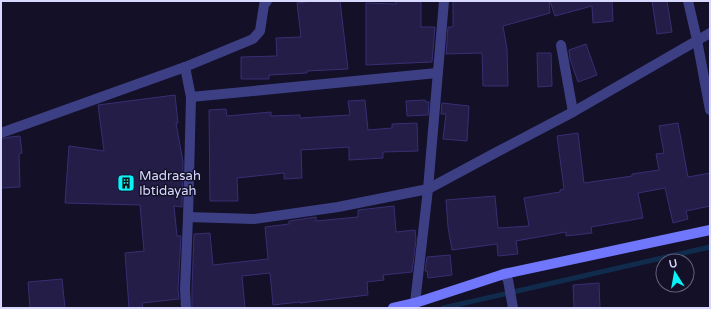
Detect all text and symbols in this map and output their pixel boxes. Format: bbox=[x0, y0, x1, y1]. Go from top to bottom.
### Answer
place label: Madrasah Ibtidayah bbox=[139, 168, 201, 199]
building icon: Madrasah Ibtidayah bbox=[116, 173, 136, 193]
north arrow bbox=[655, 253, 695, 293]
text: U bbox=[668, 256, 679, 271]

